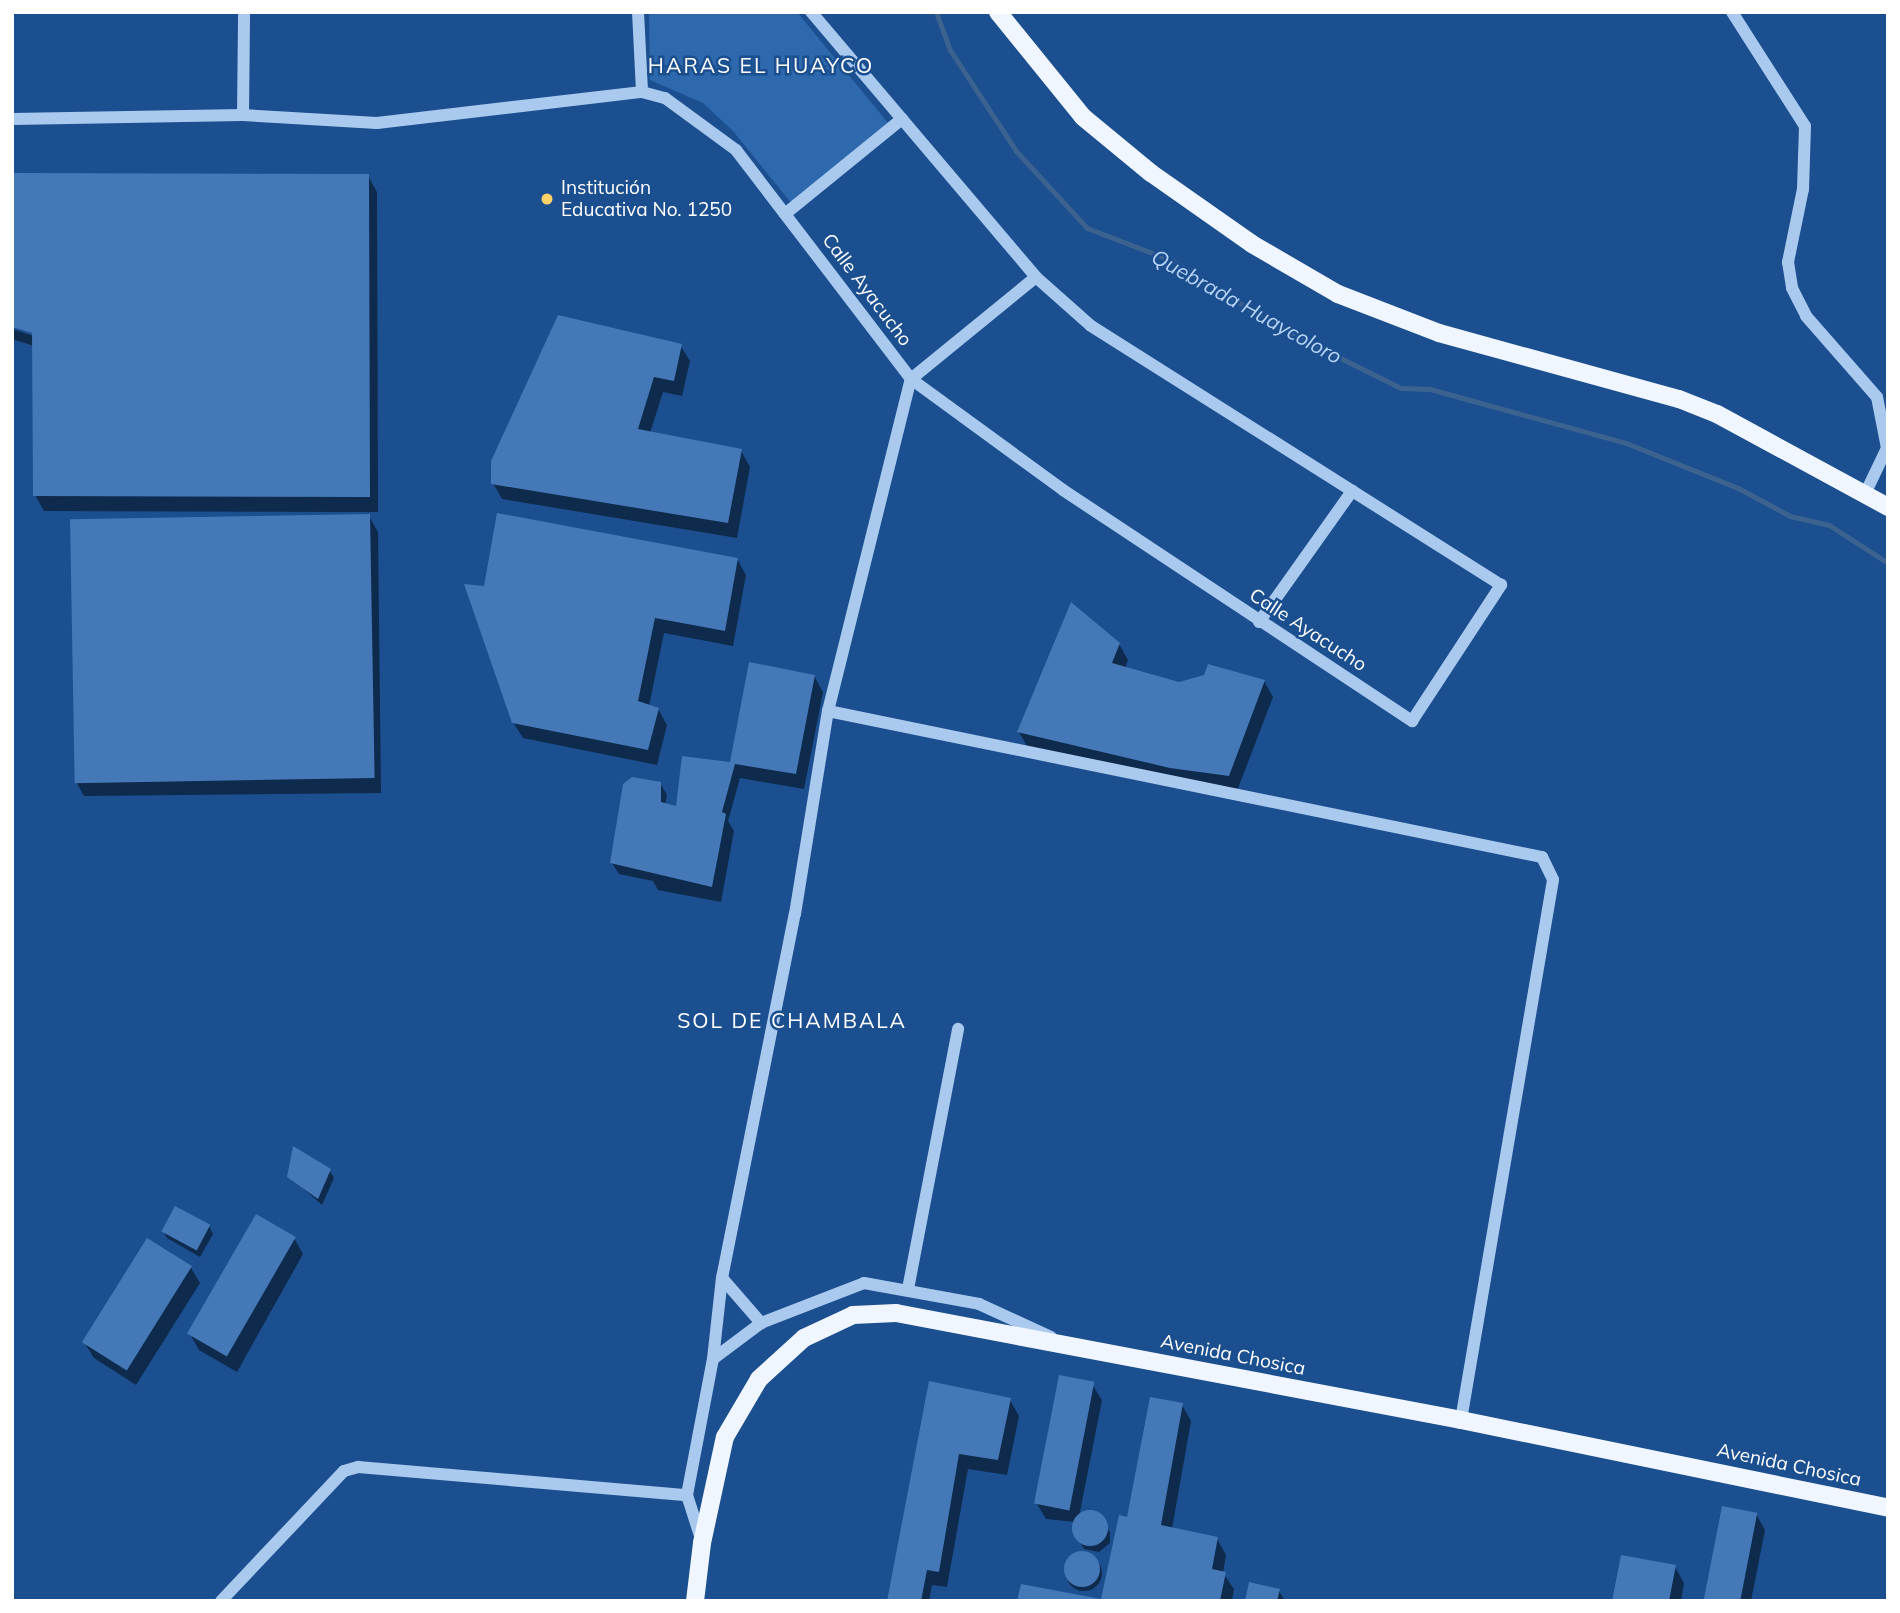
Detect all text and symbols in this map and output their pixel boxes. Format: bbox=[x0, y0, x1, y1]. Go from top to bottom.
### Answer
district label: HARAS EL HUAYCO bbox=[650, 52, 872, 78]
place label: Institución Educativa No. 1250 bbox=[561, 177, 732, 221]
marker: Institución Educativa No. 1250 bbox=[539, 191, 555, 207]
street label: Calle Ayacucho bbox=[817, 229, 917, 351]
water label: Quebrada Huaycoloro bbox=[1148, 243, 1346, 369]
street label: Calle Ayacucho bbox=[1245, 584, 1371, 676]
district label: SOL DE CHAMBALA bbox=[679, 1007, 905, 1033]
street label: Avenida Chosica bbox=[1159, 1330, 1307, 1380]
street label: Avenida Chosica bbox=[1715, 1439, 1863, 1491]

